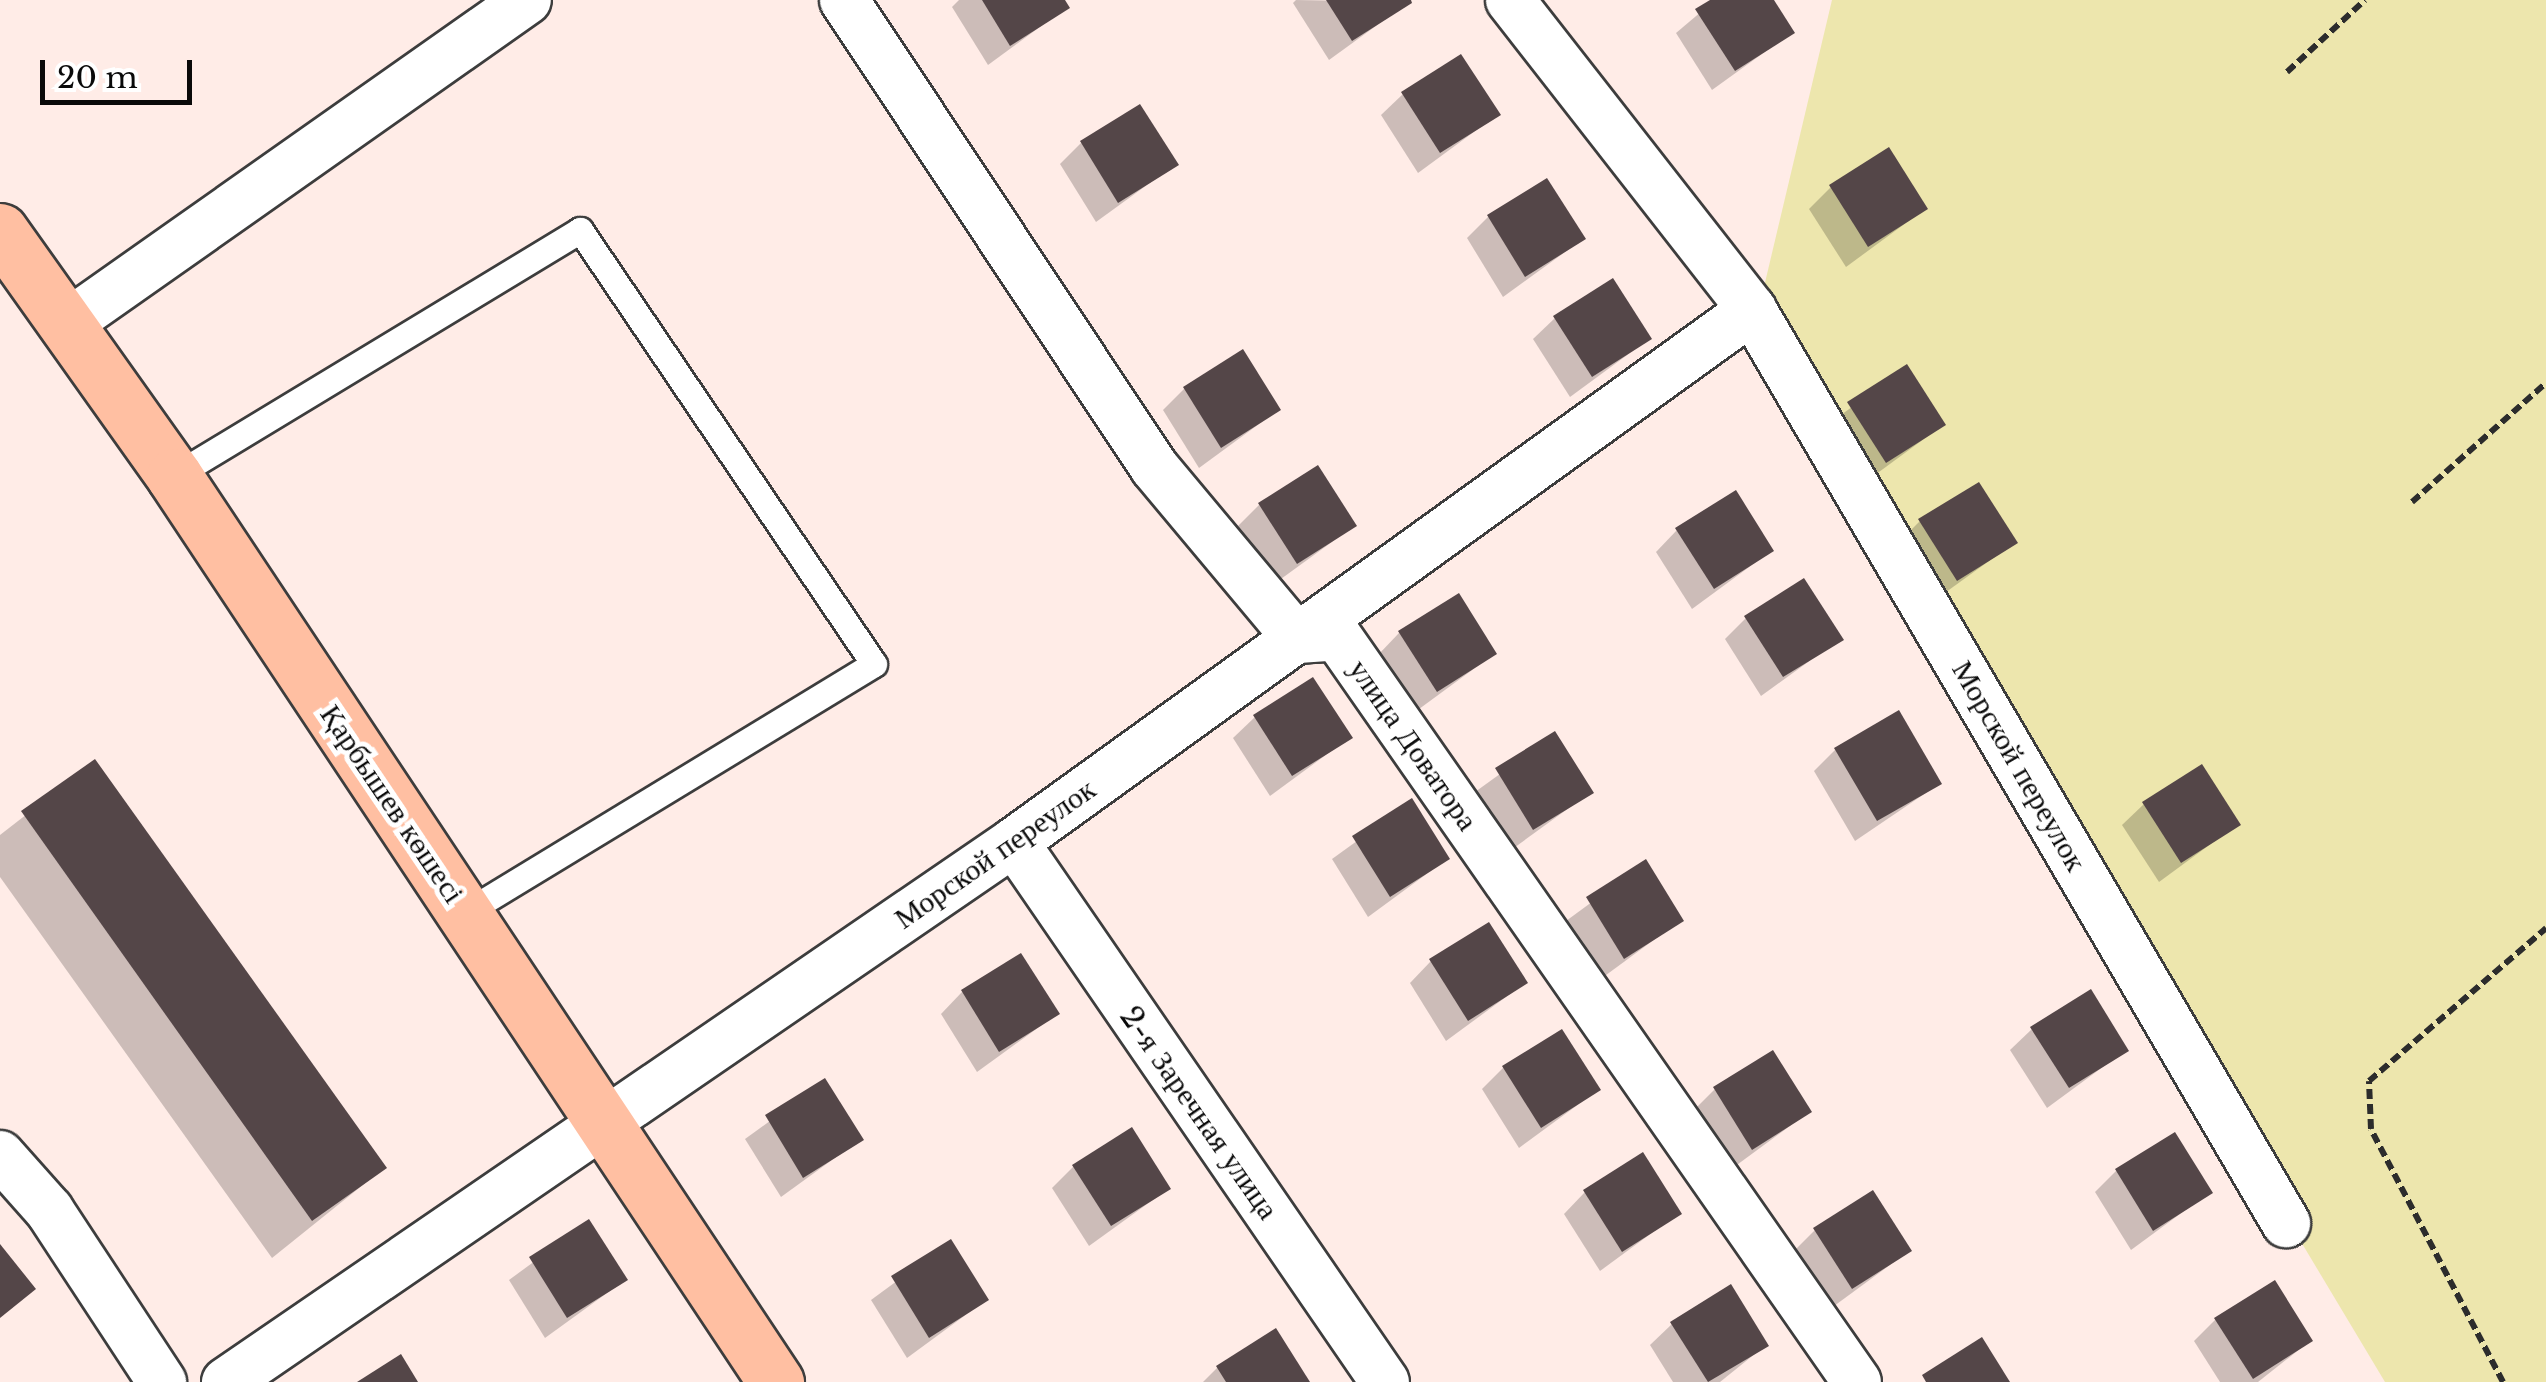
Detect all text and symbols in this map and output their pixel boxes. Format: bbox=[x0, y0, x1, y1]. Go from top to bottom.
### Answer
scale bar bbox=[45, 40, 198, 102]
text: 20 m bbox=[57, 59, 138, 96]
street label: улица Доватора bbox=[1341, 653, 1485, 837]
street label: Морской переулок bbox=[1944, 654, 2094, 878]
street label: Қарбышев көшесі bbox=[312, 698, 472, 910]
street label: Морской переулок bbox=[888, 771, 1102, 937]
street label: 2-я Заречная улица bbox=[1112, 1000, 1286, 1226]

